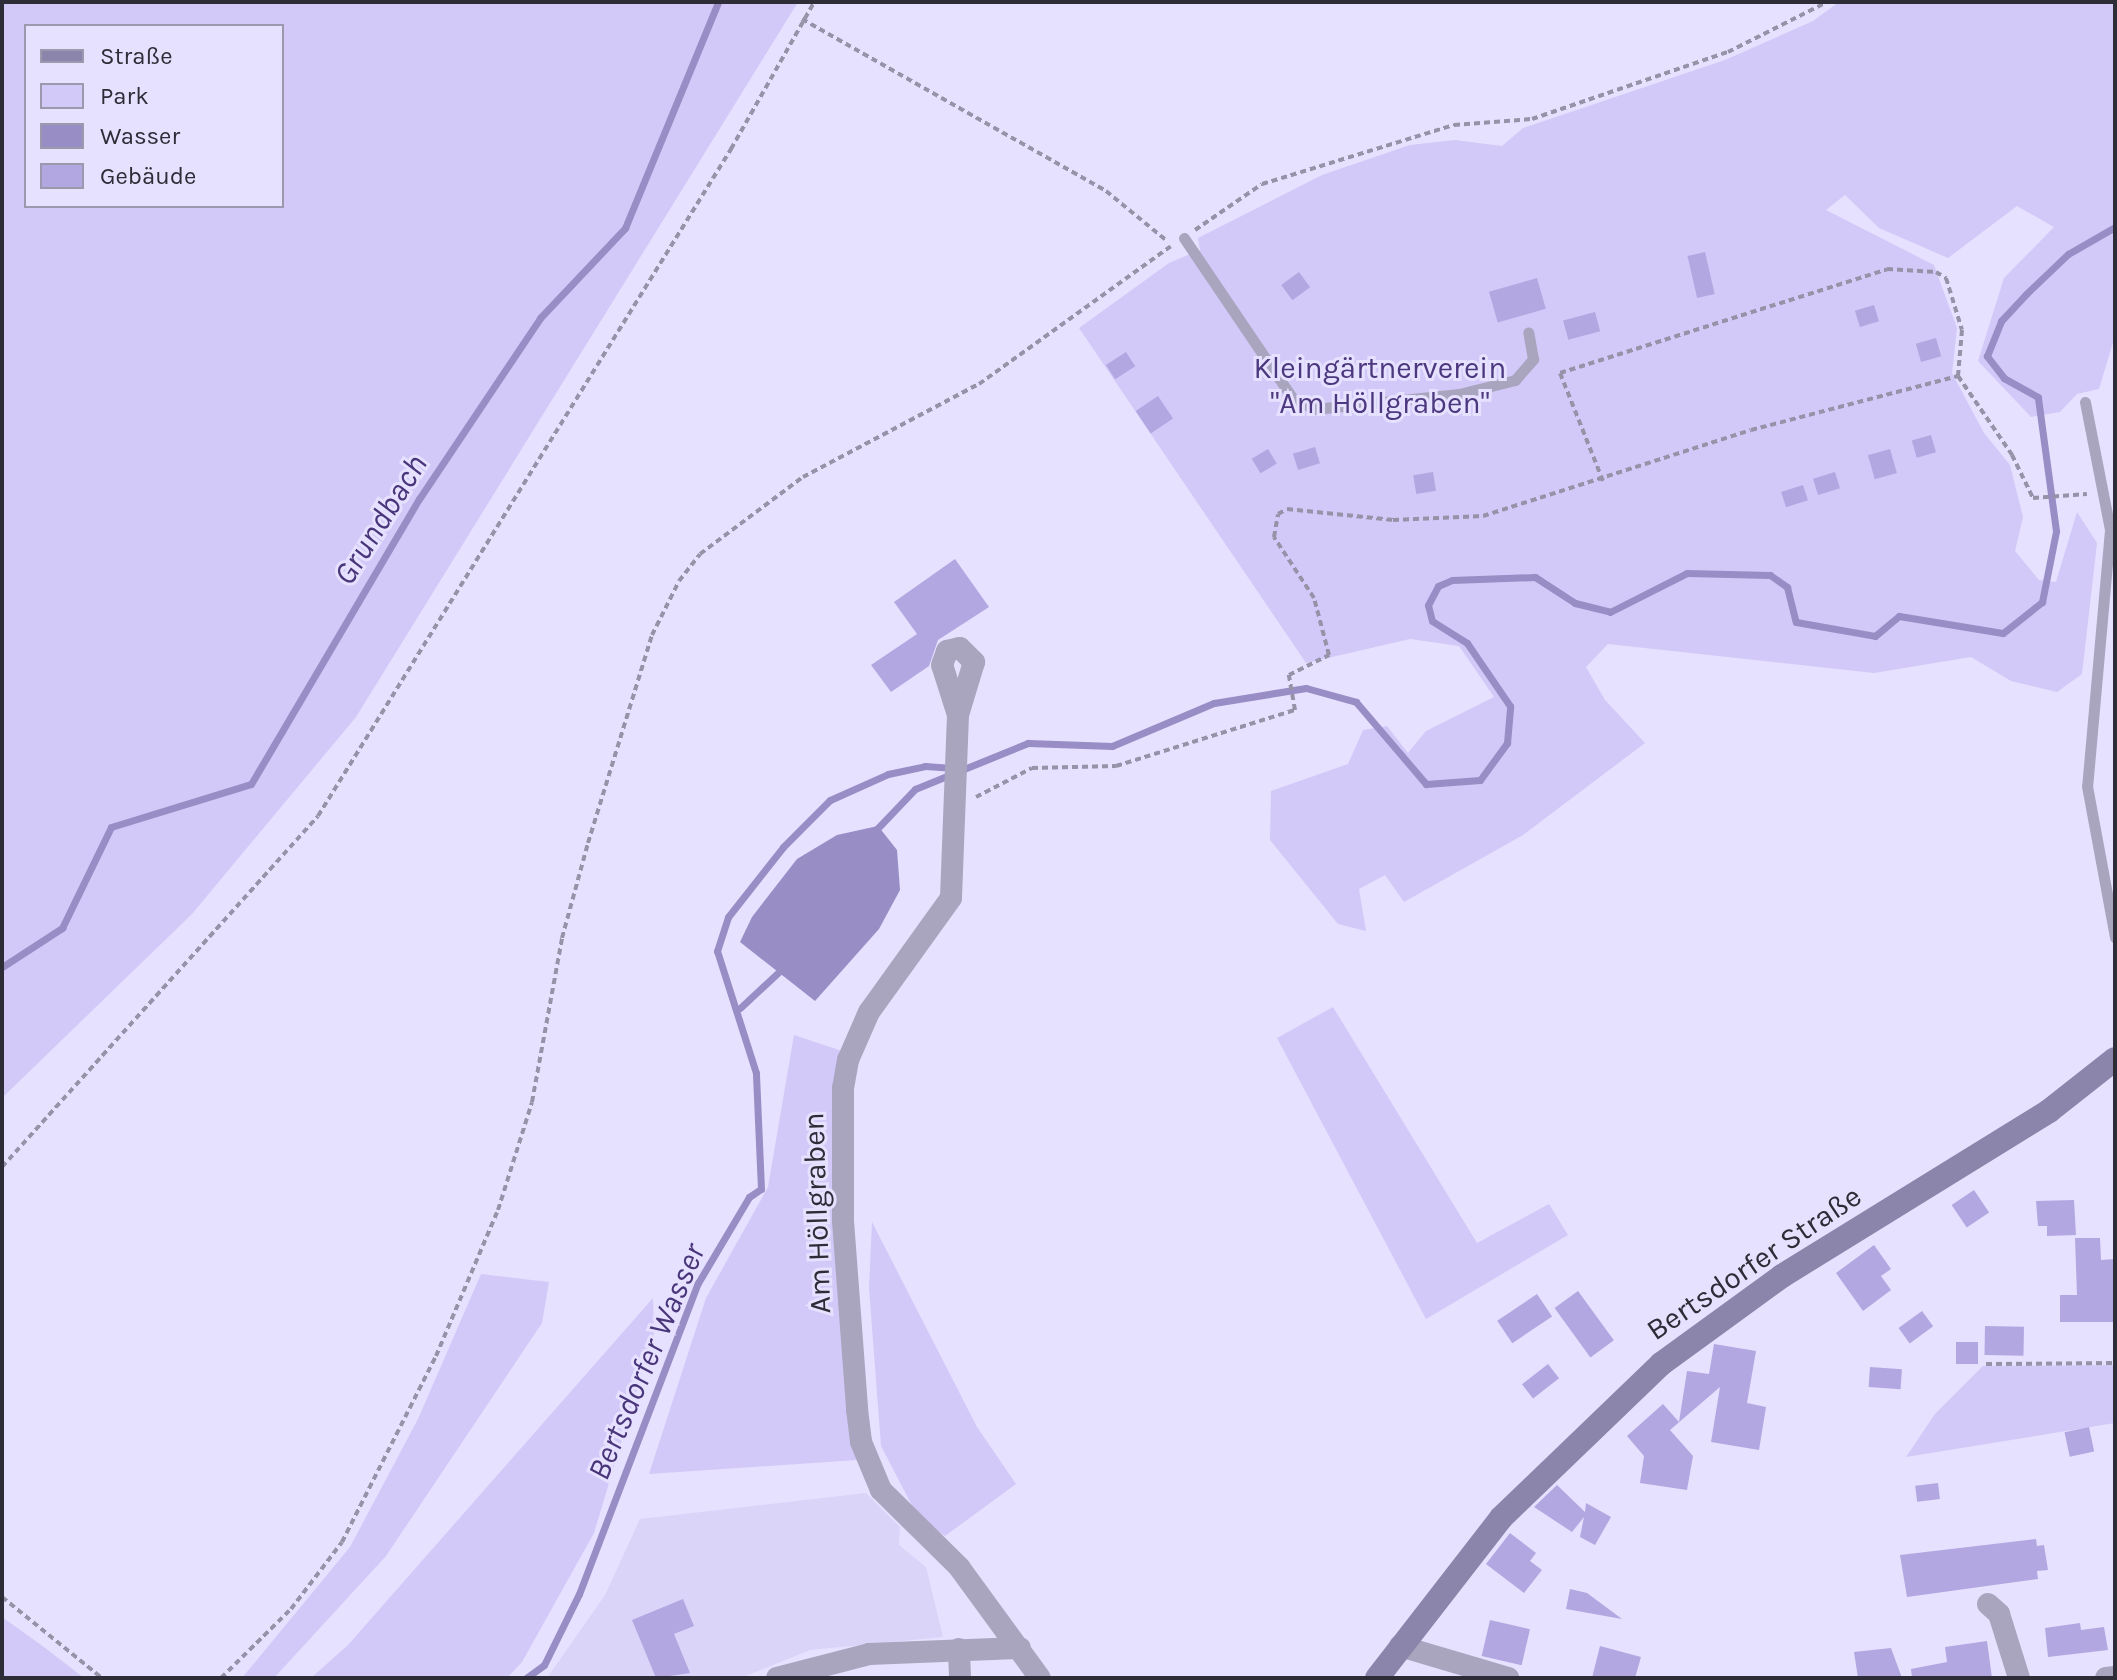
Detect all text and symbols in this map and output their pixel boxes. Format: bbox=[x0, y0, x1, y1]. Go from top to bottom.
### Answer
legend bbox=[24, 24, 284, 208]
text: Straße bbox=[100, 42, 172, 70]
text: Park bbox=[100, 82, 149, 110]
text: Wasser bbox=[100, 122, 180, 150]
text: Gebäude bbox=[100, 162, 196, 190]
park label: Kleingärtnerverein "Am Höllgraben" bbox=[1254, 350, 1506, 420]
water label: Grundbach bbox=[326, 448, 436, 592]
street label: Am Höllgraben bbox=[795, 1112, 839, 1314]
street label: Bertsdorfer Straße bbox=[1640, 1178, 1868, 1348]
water label: Bertsdorfer Wasser bbox=[580, 1238, 714, 1486]

